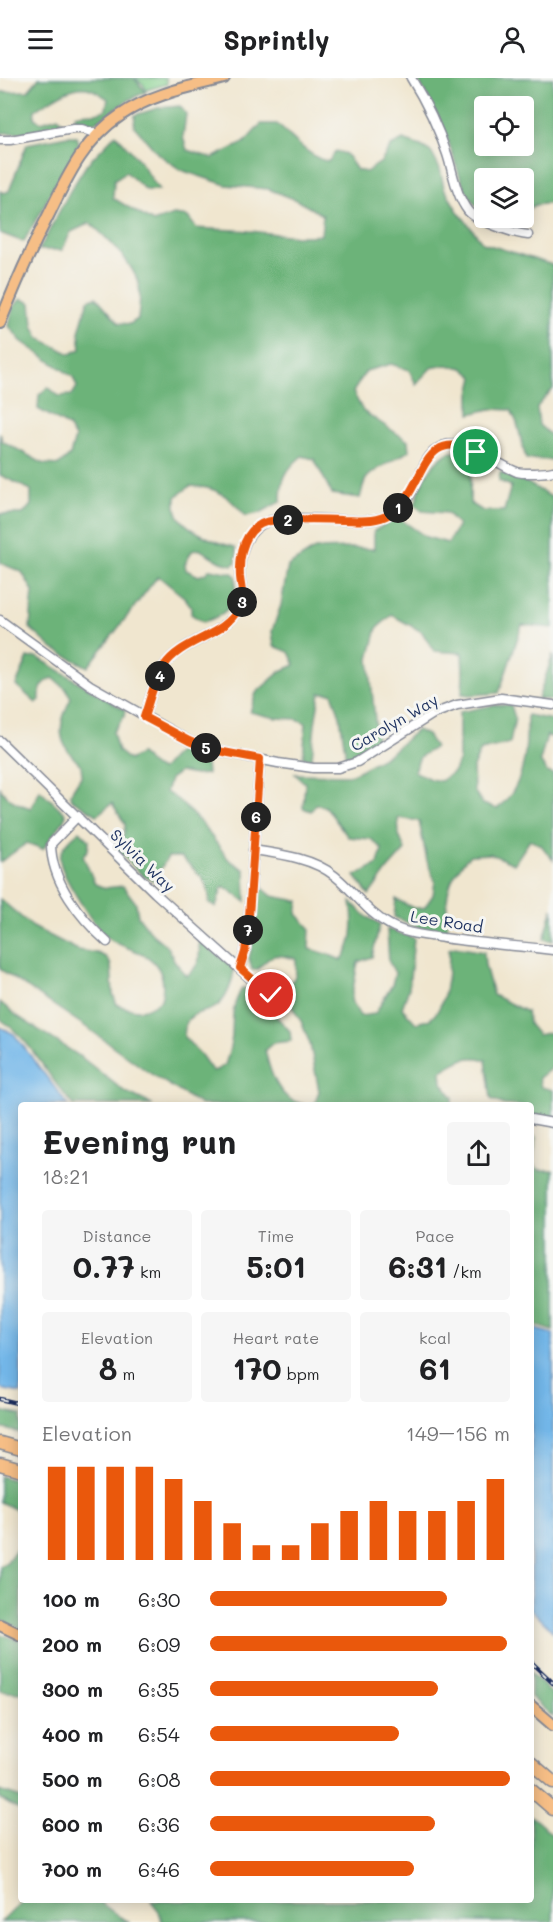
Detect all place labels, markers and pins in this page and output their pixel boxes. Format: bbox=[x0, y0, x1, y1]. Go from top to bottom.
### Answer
pin bbox=[450, 426, 501, 477]
pin: 1 bbox=[383, 493, 413, 523]
pin: 2 bbox=[273, 505, 303, 535]
pin: 3 bbox=[227, 587, 257, 617]
pin: 4 bbox=[145, 661, 175, 691]
pin: 5 bbox=[191, 733, 221, 763]
pin: 6 bbox=[241, 802, 271, 832]
pin: 7 bbox=[233, 915, 263, 945]
pin bbox=[245, 969, 296, 1020]

